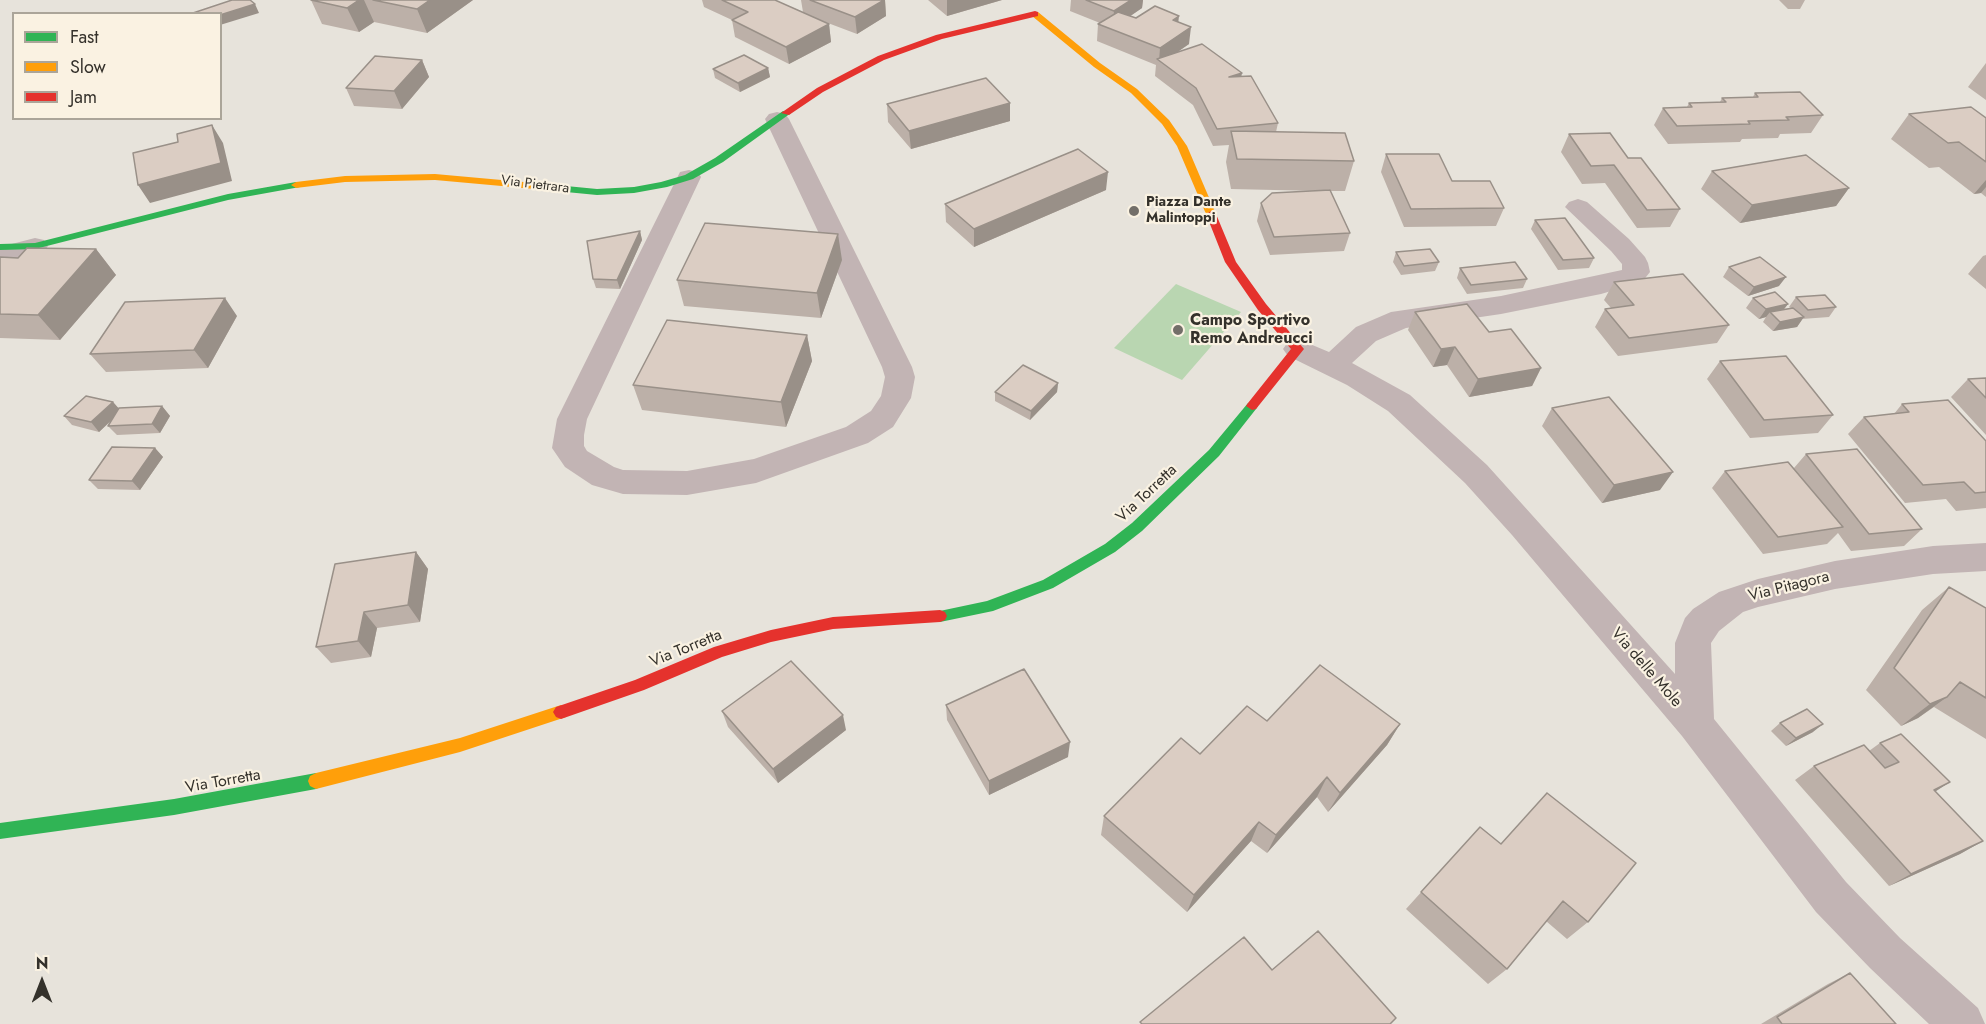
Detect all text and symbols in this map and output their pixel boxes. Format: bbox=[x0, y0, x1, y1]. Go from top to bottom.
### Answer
legend bbox=[12, 12, 222, 120]
text: Fast bbox=[70, 24, 99, 50]
text: Slow bbox=[70, 54, 106, 80]
text: Jam bbox=[70, 84, 97, 110]
street label: Via Pietrara bbox=[500, 172, 570, 198]
place label: Piazza Dante Malintoppi bbox=[1146, 195, 1231, 228]
marker: Piazza Dante Malintoppi bbox=[1127, 204, 1141, 218]
place label: Campo Sportivo Remo Andreucci bbox=[1190, 311, 1313, 349]
marker: Campo Sportivo Remo Andreucci bbox=[1171, 323, 1185, 337]
street label: Via Torretta bbox=[1113, 461, 1181, 527]
street label: Via Pitagora bbox=[1747, 568, 1831, 606]
street label: Via delle Mole bbox=[1606, 624, 1686, 712]
street label: Via Torretta bbox=[647, 626, 725, 672]
street label: Via Torretta bbox=[184, 766, 262, 798]
north arrow bbox=[12, 952, 72, 1012]
text: N bbox=[36, 952, 48, 975]

